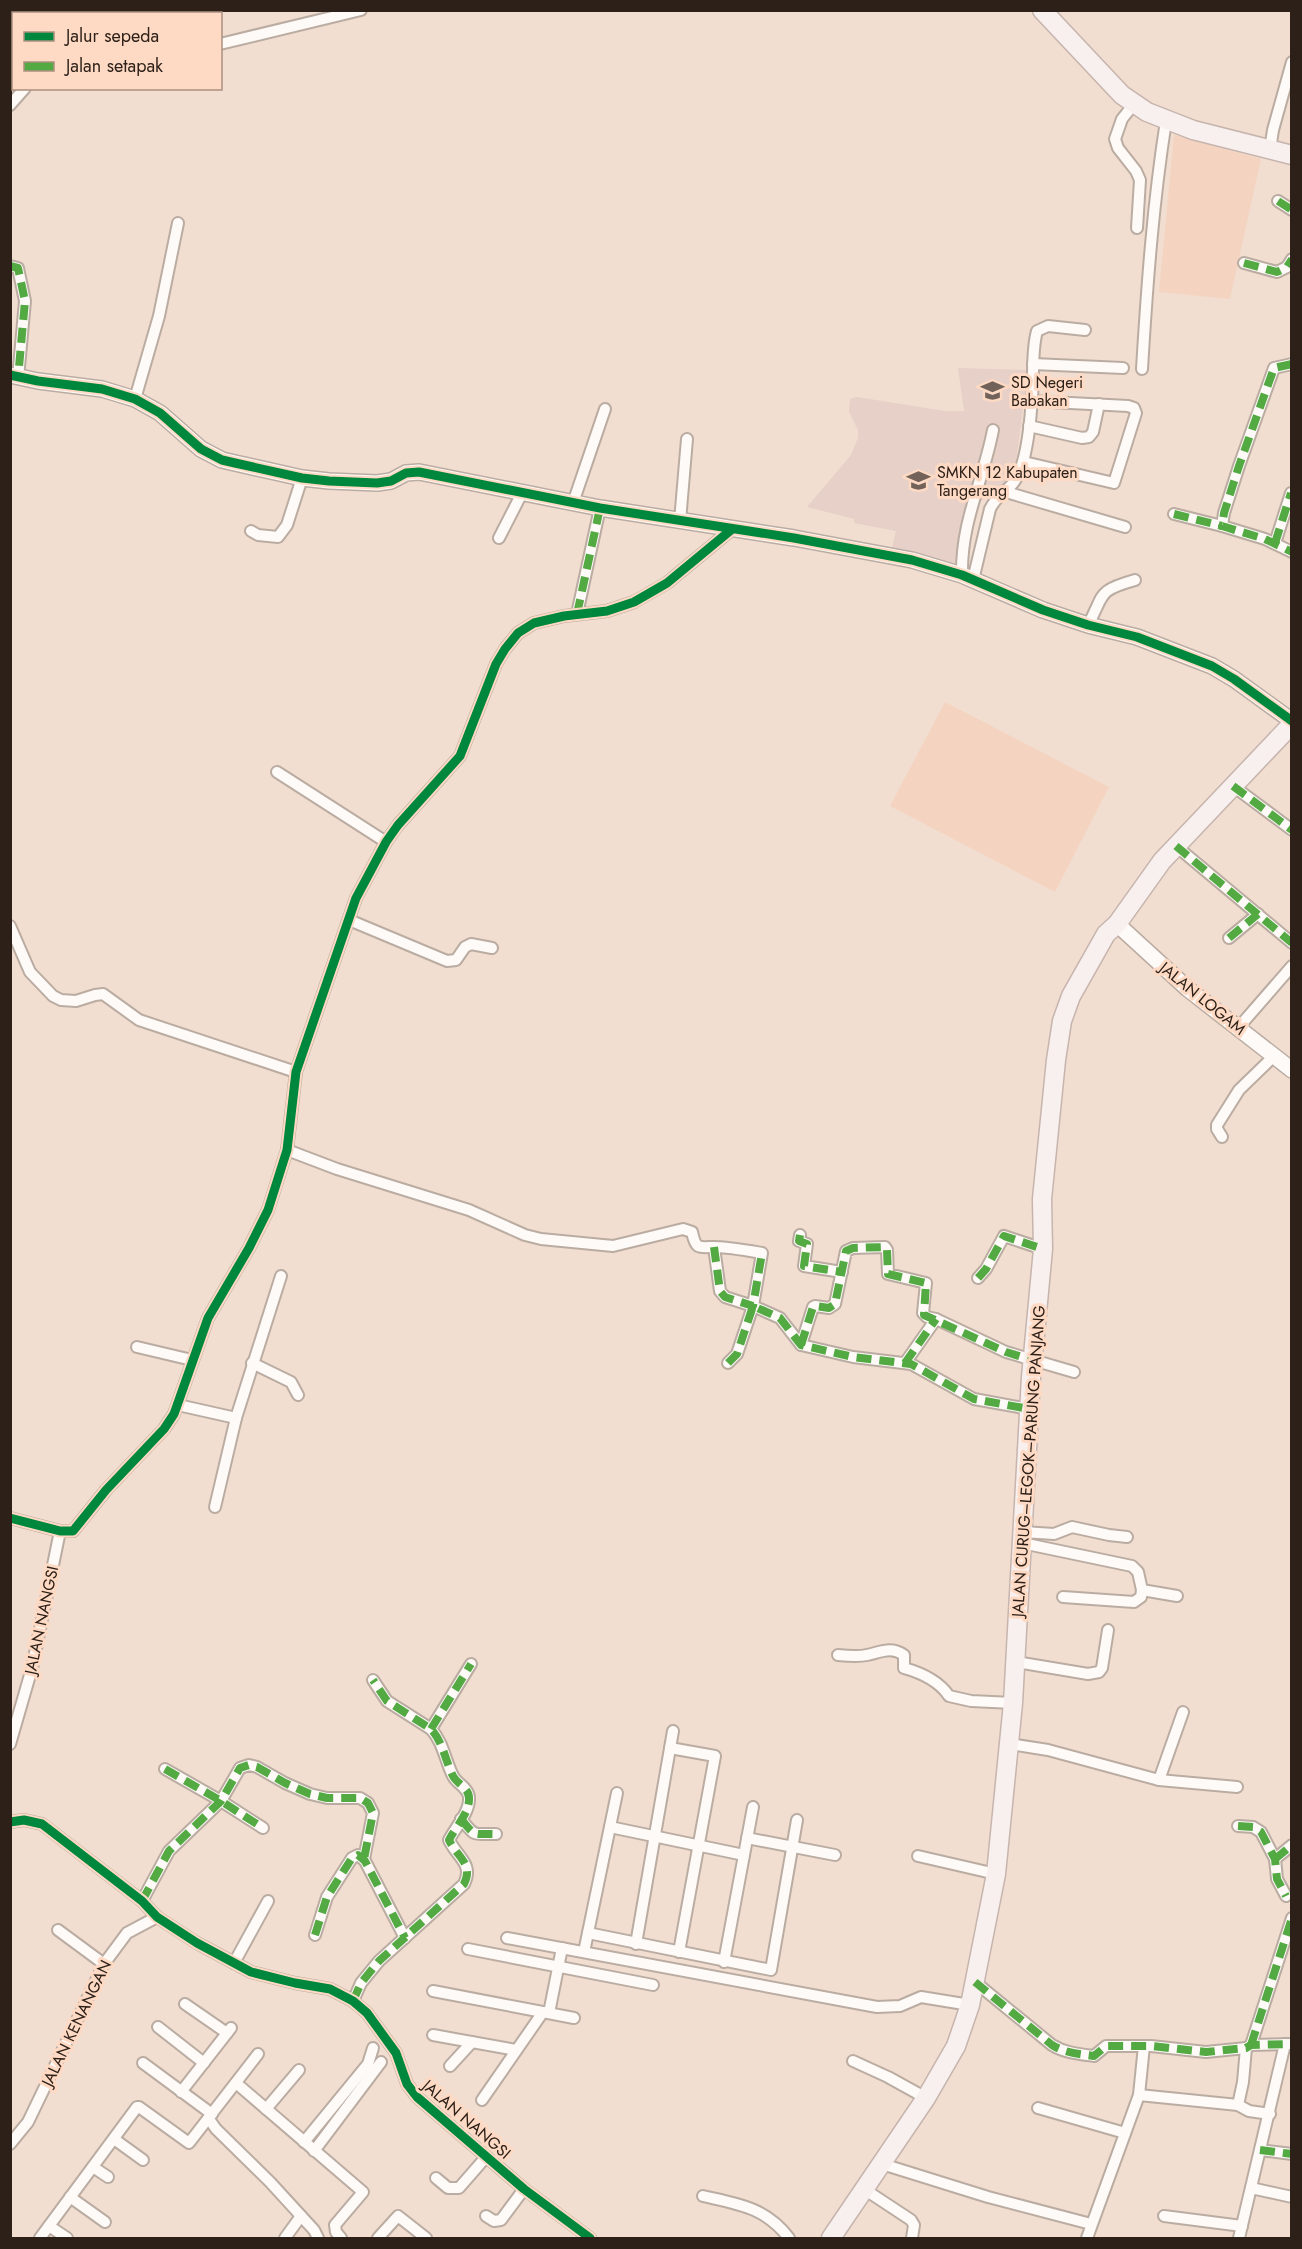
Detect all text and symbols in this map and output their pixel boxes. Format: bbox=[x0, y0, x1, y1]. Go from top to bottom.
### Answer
legend bbox=[12, 12, 222, 90]
text: Jalur sepeda bbox=[64, 23, 159, 49]
text: Jalan setapak bbox=[64, 53, 163, 79]
place label: SD Negeri Babakan bbox=[1011, 371, 1083, 412]
school or university icon: SD Negeri Babakan bbox=[980, 378, 1006, 404]
place label: SMKN 12 Kabupaten Tangerang bbox=[937, 461, 1078, 502]
school or university icon: SMKN 12 Kabupaten Tangerang bbox=[906, 468, 932, 494]
street label: JALAN LOGAM bbox=[1153, 955, 1251, 1040]
street label: JALAN CURUG–LEGOK–PARUNG PANJANG bbox=[1006, 1304, 1051, 1620]
street label: JALAN NANGSI bbox=[18, 1564, 64, 1678]
street label: JALAN KENANGAN bbox=[35, 1956, 117, 2092]
street label: JALAN NANGSI bbox=[416, 2073, 516, 2164]

